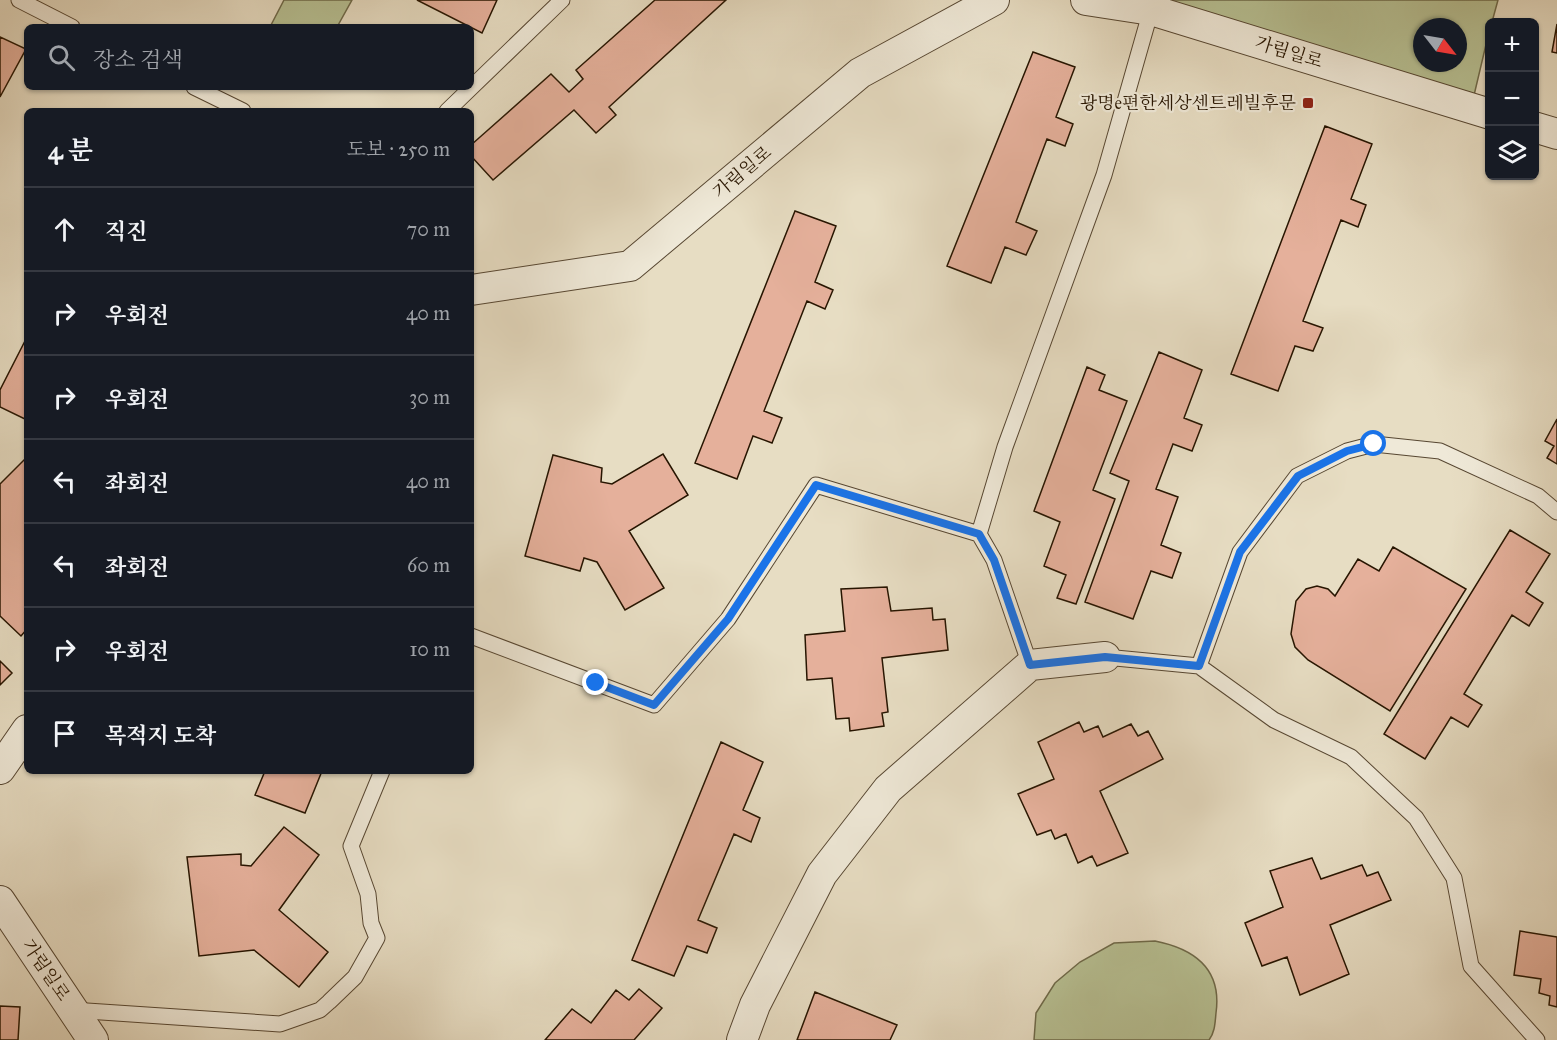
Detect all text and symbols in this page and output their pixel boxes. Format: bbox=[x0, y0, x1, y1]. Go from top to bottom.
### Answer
north arrow bbox=[1413, 18, 1467, 72]
map controls bbox=[1485, 18, 1539, 180]
button: + bbox=[1485, 18, 1539, 72]
search box bbox=[24, 24, 474, 90]
street label: 가림일로 bbox=[1253, 31, 1325, 73]
icon: search bbox=[45, 41, 78, 74]
text: 장소 검색 bbox=[93, 46, 183, 73]
button: − bbox=[1485, 72, 1539, 126]
place label: 광명e편한세상센트레빌후문 bbox=[1080, 92, 1297, 114]
marker: 광명e편한세상센트레빌후문 bbox=[1301, 96, 1315, 110]
button: layers bbox=[1485, 126, 1539, 180]
text: 4 분 bbox=[48, 134, 93, 166]
text: 도보 · 250 m bbox=[347, 137, 450, 161]
street label: 가림일로 bbox=[708, 141, 776, 203]
icon: ahead bbox=[48, 213, 81, 246]
text: 70 m bbox=[407, 217, 450, 241]
text: 직진 bbox=[105, 218, 148, 245]
icon: right bbox=[48, 297, 81, 330]
text: 40 m bbox=[406, 301, 450, 325]
text: 우회전 bbox=[105, 302, 169, 329]
icon: right bbox=[48, 381, 81, 414]
text: 30 m bbox=[409, 385, 450, 409]
text: 우회전 bbox=[105, 386, 169, 413]
route start bbox=[1360, 430, 1386, 456]
icon: left bbox=[48, 465, 81, 498]
text: 40 m bbox=[406, 469, 450, 493]
text: 좌회전 bbox=[105, 470, 169, 497]
icon: left bbox=[48, 549, 81, 582]
text: 60 m bbox=[407, 553, 450, 577]
text: 좌회전 bbox=[105, 554, 169, 581]
icon: right bbox=[48, 633, 81, 666]
text: 10 m bbox=[409, 637, 450, 661]
text: 우회전 bbox=[105, 638, 169, 665]
route end bbox=[582, 669, 608, 695]
icon: arrive bbox=[48, 717, 81, 750]
text: 목적지 도착 bbox=[105, 722, 216, 749]
street label: 가림일로 bbox=[17, 935, 75, 1005]

